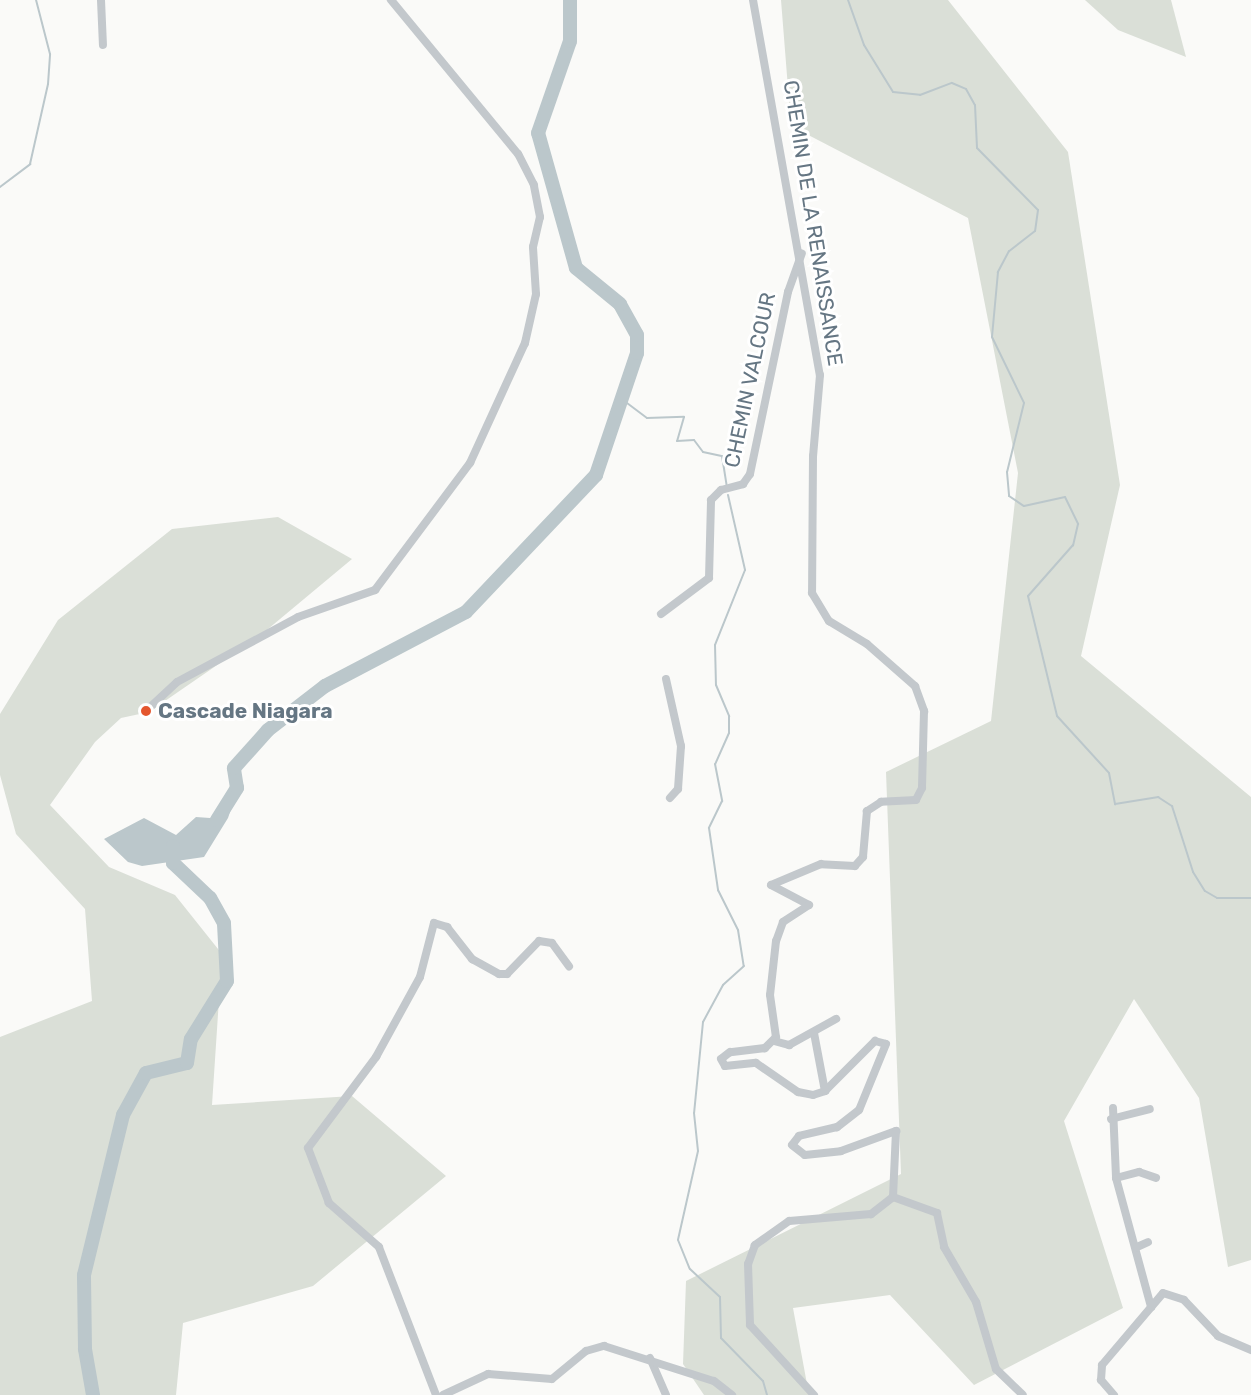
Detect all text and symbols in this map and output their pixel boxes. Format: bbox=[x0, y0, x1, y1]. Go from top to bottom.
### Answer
street label: CHEMIN DE LA RENAISSANCE bbox=[778, 78, 848, 368]
street label: CHEMIN VALCOUR bbox=[719, 290, 781, 470]
place label: Cascade Niagara bbox=[158, 698, 333, 724]
marker: Cascade Niagara bbox=[139, 704, 153, 718]

